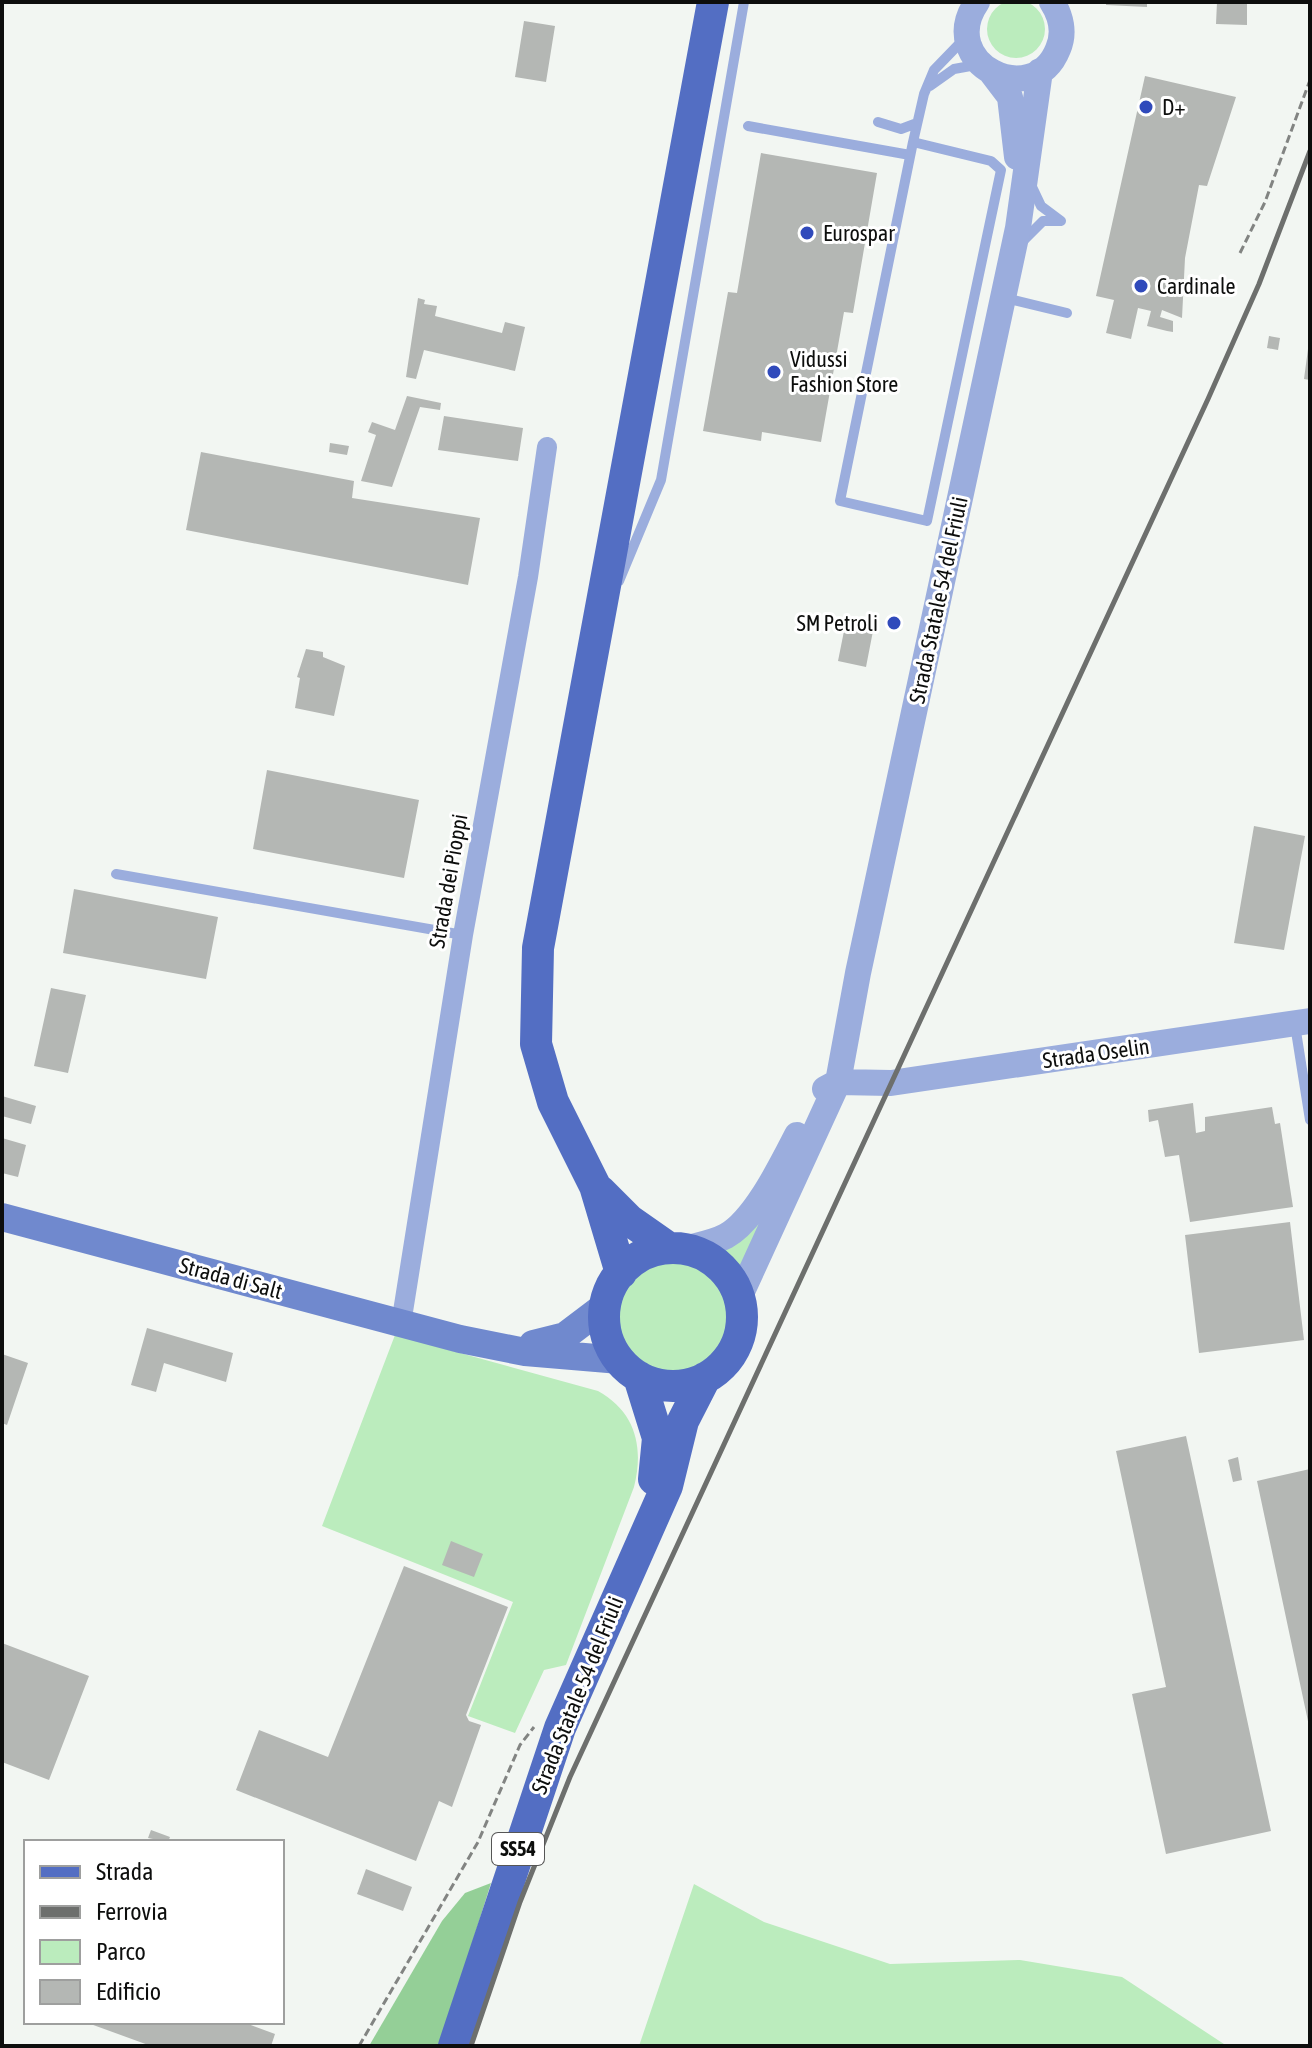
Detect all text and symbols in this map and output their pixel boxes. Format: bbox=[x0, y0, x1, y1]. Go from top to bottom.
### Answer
place label: D+ bbox=[1162, 94, 1186, 120]
marker: D+ bbox=[1137, 98, 1155, 116]
place label: Eurospar bbox=[823, 220, 895, 246]
marker: Eurospar bbox=[798, 224, 816, 242]
place label: Cardinale bbox=[1157, 273, 1236, 299]
marker: Cardinale bbox=[1132, 277, 1150, 295]
place label: Vidussi Fashion Store bbox=[790, 346, 898, 397]
marker: Vidussi Fashion Store bbox=[765, 363, 783, 381]
street label: Strada Statale 54 del Friuli bbox=[903, 494, 973, 706]
place label: SM Petroli bbox=[796, 610, 878, 636]
marker: SM Petroli bbox=[885, 614, 903, 632]
street label: Strada dei Pioppi bbox=[423, 812, 473, 950]
street label: Strada Oselin bbox=[1041, 1033, 1151, 1073]
street label: Strada di Salt bbox=[177, 1252, 285, 1304]
street label: Strada Statale 54 del Friuli bbox=[525, 1592, 629, 1798]
road number: SS54 bbox=[492, 1833, 544, 1865]
legend bbox=[24, 1840, 284, 2024]
text: Strada bbox=[96, 1858, 153, 1885]
text: Ferrovia bbox=[96, 1898, 168, 1925]
text: Parco bbox=[96, 1938, 146, 1965]
text: Edificio bbox=[96, 1978, 161, 2005]

